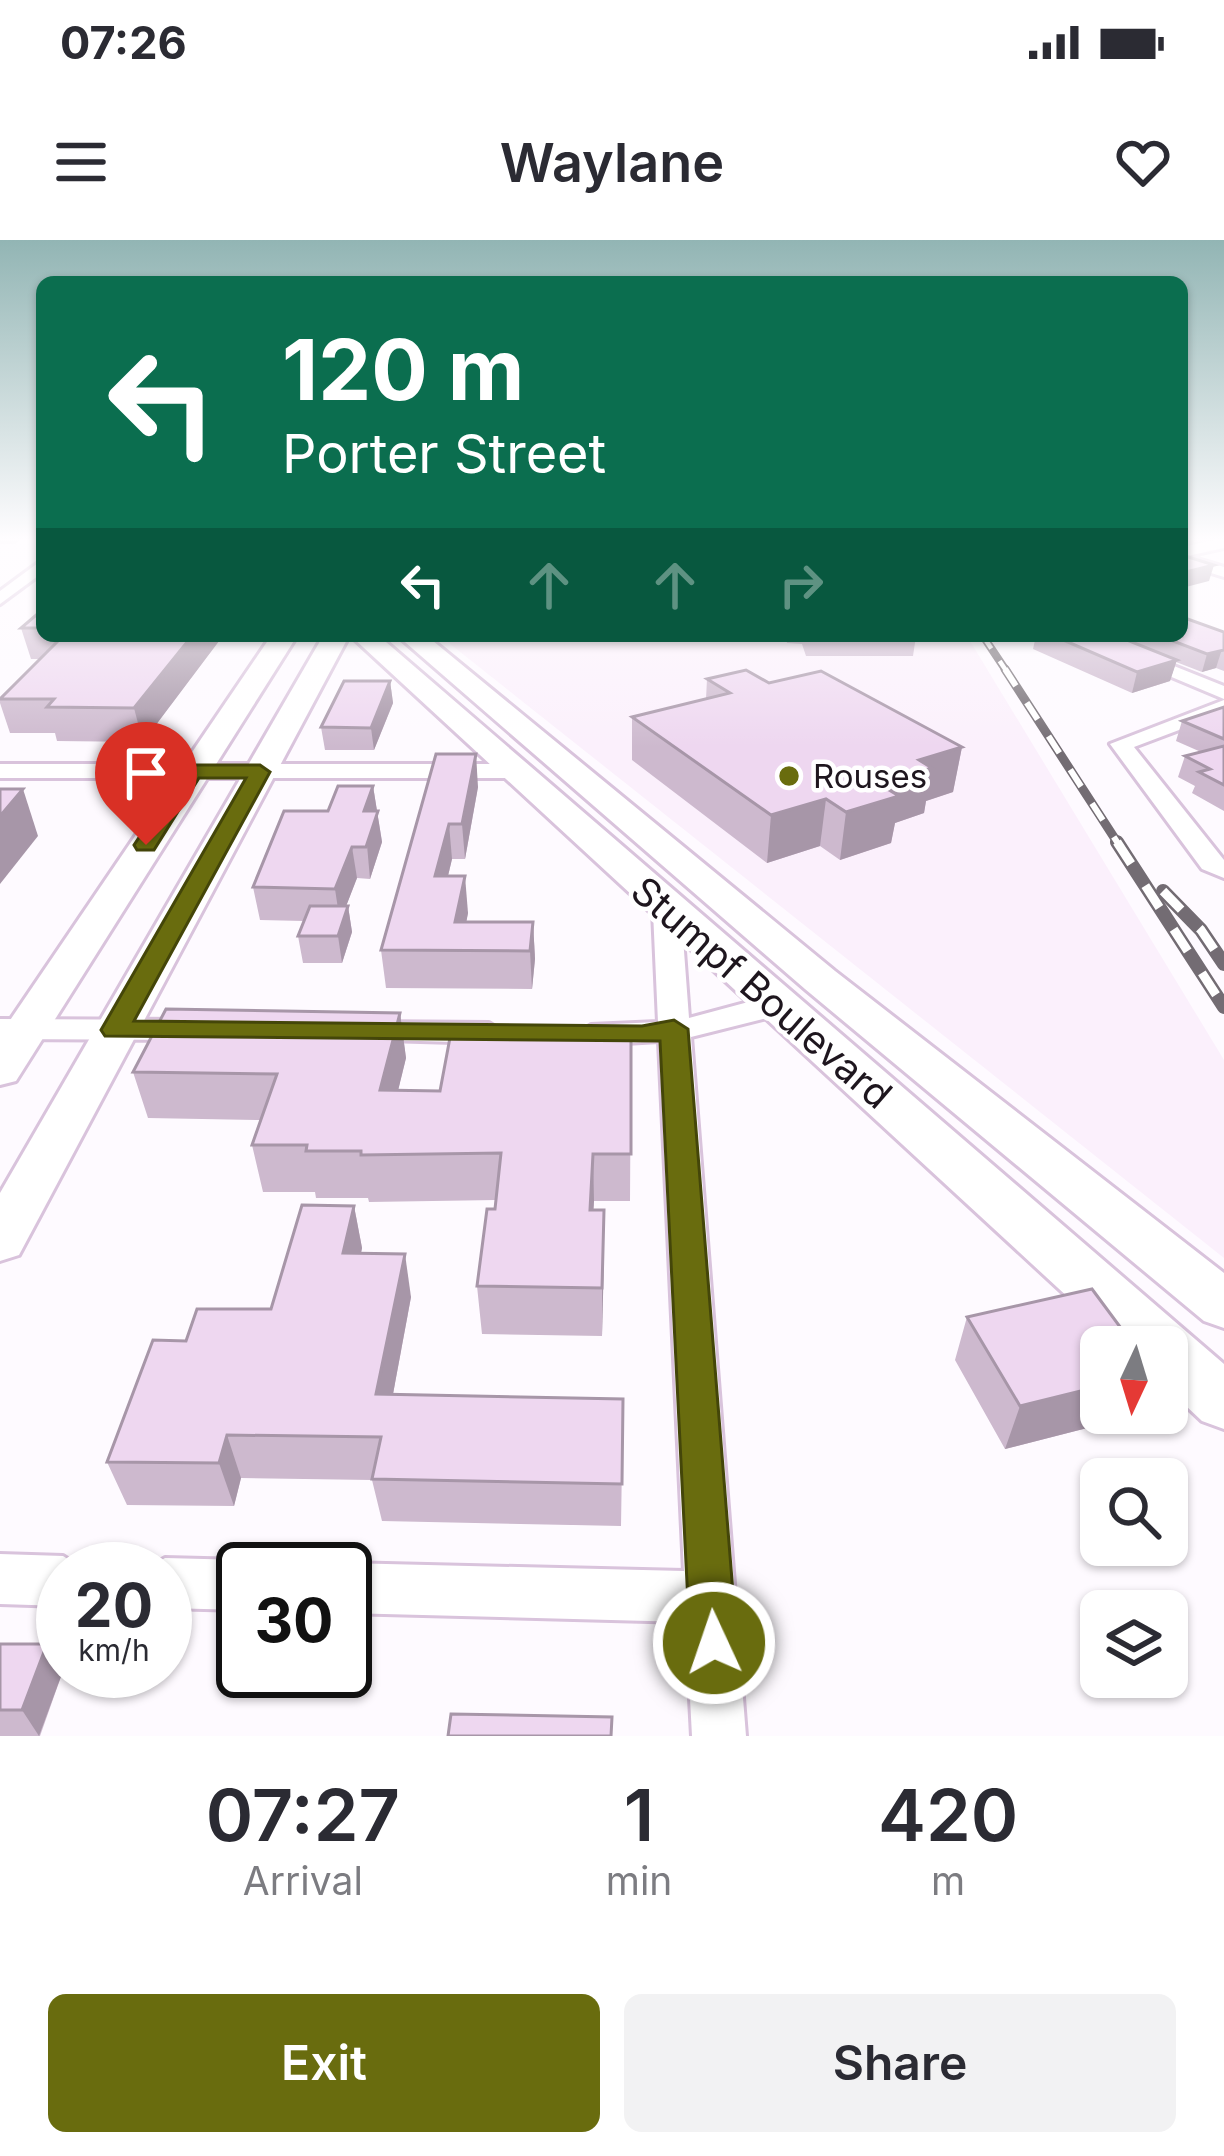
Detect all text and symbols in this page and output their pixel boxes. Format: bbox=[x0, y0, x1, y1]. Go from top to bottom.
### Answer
text: 07:26 bbox=[60, 15, 187, 70]
icon: menu bbox=[48, 129, 114, 195]
icon: heart bbox=[1110, 129, 1176, 195]
text: Waylane bbox=[500, 130, 724, 195]
text: 120 m bbox=[282, 319, 524, 420]
icon: left bbox=[84, 324, 240, 480]
text: Porter Street bbox=[282, 421, 606, 486]
icon: left bbox=[390, 552, 456, 618]
icon: ahead bbox=[516, 552, 582, 618]
icon: ahead bbox=[642, 552, 708, 618]
icon: right bbox=[768, 552, 834, 618]
pin bbox=[95, 722, 197, 845]
icon: arrive bbox=[113, 740, 179, 806]
place label: Rouses bbox=[813, 756, 927, 796]
marker: Rouses bbox=[776, 763, 802, 789]
street label: Stumpf Boulevard bbox=[622, 866, 902, 1118]
north arrow bbox=[1080, 1326, 1188, 1434]
map controls bbox=[1080, 1326, 1188, 1698]
button: search bbox=[1080, 1458, 1188, 1566]
speed limit sign: 30 bbox=[216, 1542, 372, 1698]
text: 20 bbox=[75, 1569, 153, 1641]
position arrow bbox=[651, 1580, 777, 1706]
button: layers bbox=[1080, 1590, 1188, 1698]
text: km/h bbox=[78, 1632, 150, 1668]
text: 07:27 bbox=[206, 1771, 400, 1858]
text: 1 bbox=[624, 1771, 654, 1858]
text: 420 bbox=[878, 1771, 1018, 1858]
text: Arrival bbox=[243, 1857, 363, 1904]
text: min bbox=[606, 1857, 672, 1904]
text: m bbox=[931, 1857, 965, 1904]
button: Exit bbox=[48, 1994, 600, 2132]
button: Share bbox=[624, 1994, 1176, 2132]

